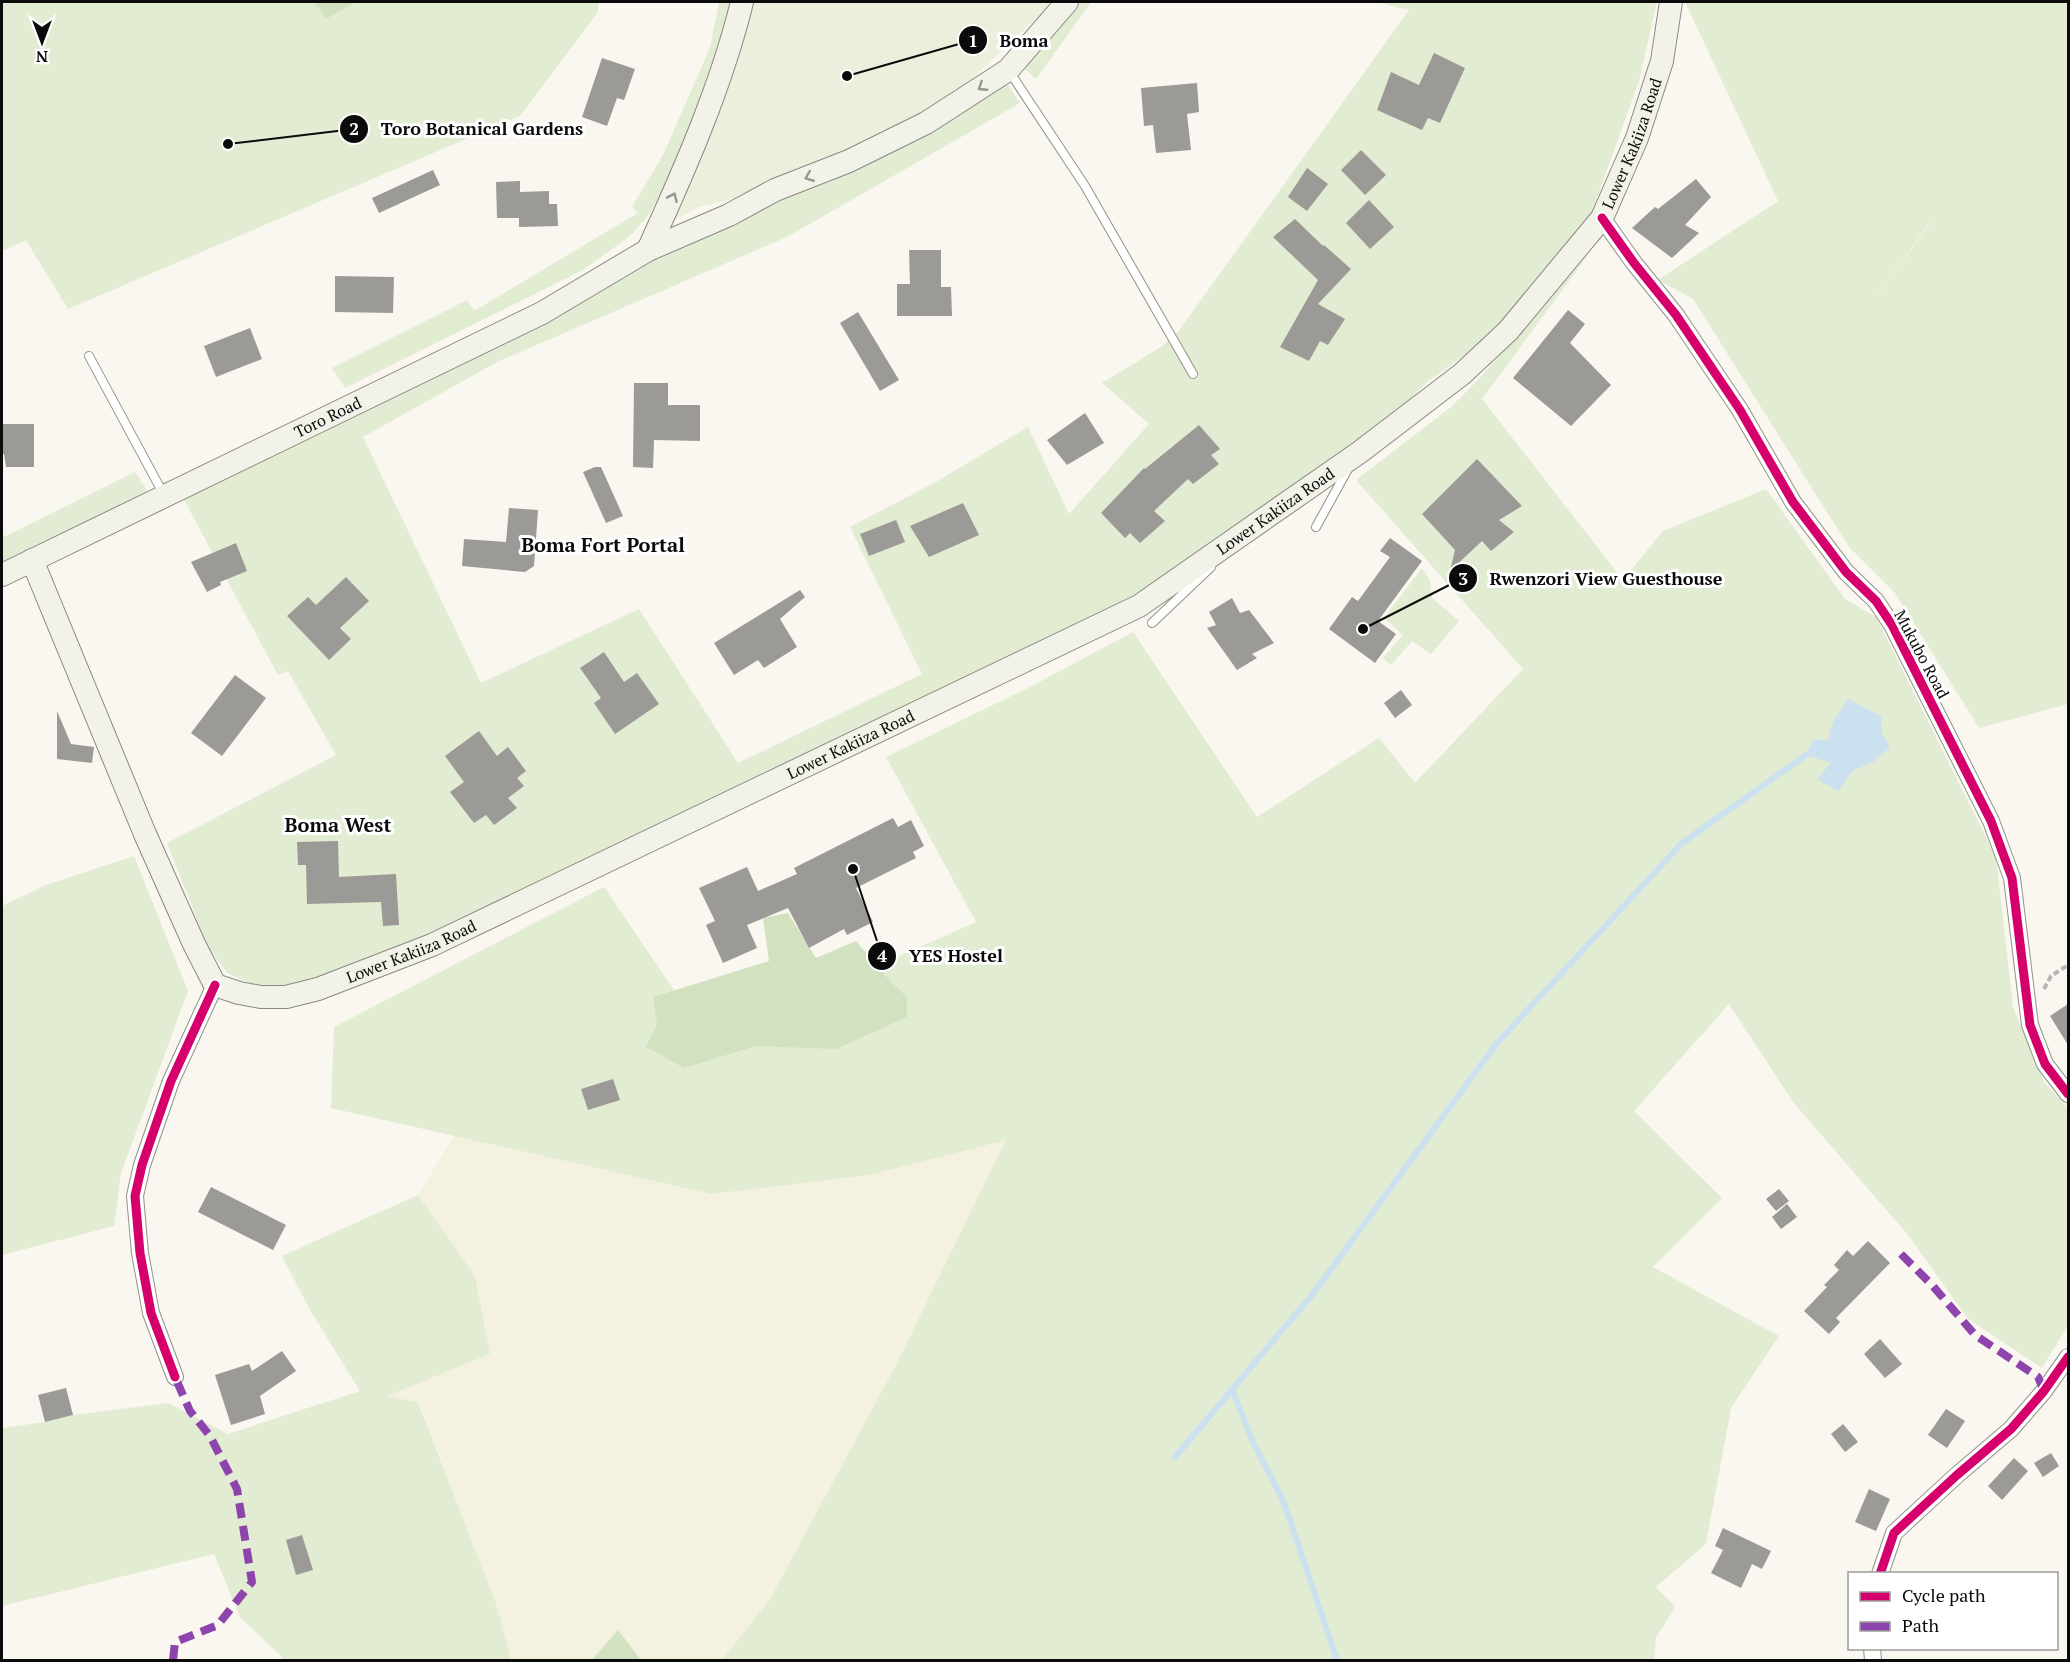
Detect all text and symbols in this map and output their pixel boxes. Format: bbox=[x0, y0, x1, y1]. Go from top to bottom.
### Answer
north arrow bbox=[12, 12, 72, 72]
callout: Boma bbox=[958, 22, 1061, 58]
text: 1 bbox=[968, 28, 978, 52]
text: Boma bbox=[999, 28, 1049, 52]
text: N bbox=[36, 46, 48, 68]
street label: Lower Kakiiza Road bbox=[1596, 75, 1667, 212]
one-way arrow bbox=[978, 80, 988, 92]
callout: Toro Botanical Gardens bbox=[339, 111, 595, 147]
text: 2 bbox=[349, 116, 359, 140]
text: Toro Botanical Gardens bbox=[381, 116, 583, 140]
one-way arrow bbox=[805, 170, 816, 182]
one-way arrow bbox=[665, 192, 677, 203]
street label: Toro Road bbox=[290, 391, 365, 443]
street label: Lower Kakiiza Road bbox=[1212, 462, 1339, 560]
district label: Boma Fort Portal bbox=[521, 531, 685, 558]
callout: Rwenzori View Guesthouse bbox=[1448, 560, 1735, 596]
text: 3 bbox=[1458, 566, 1468, 590]
text: Rwenzori View Guesthouse bbox=[1490, 566, 1723, 590]
street label: Mukubo Road bbox=[1889, 606, 1955, 702]
street label: Lower Kakiiza Road bbox=[783, 704, 918, 784]
district label: Boma West bbox=[285, 811, 391, 838]
street label: Lower Kakiiza Road bbox=[343, 914, 480, 988]
callout: YES Hostel bbox=[867, 938, 1015, 974]
text: 4 bbox=[877, 943, 888, 967]
text: YES Hostel bbox=[909, 943, 1003, 967]
legend bbox=[1848, 1572, 2058, 1650]
text: Cycle path bbox=[1902, 1583, 1986, 1607]
text: Path bbox=[1902, 1613, 1939, 1637]

